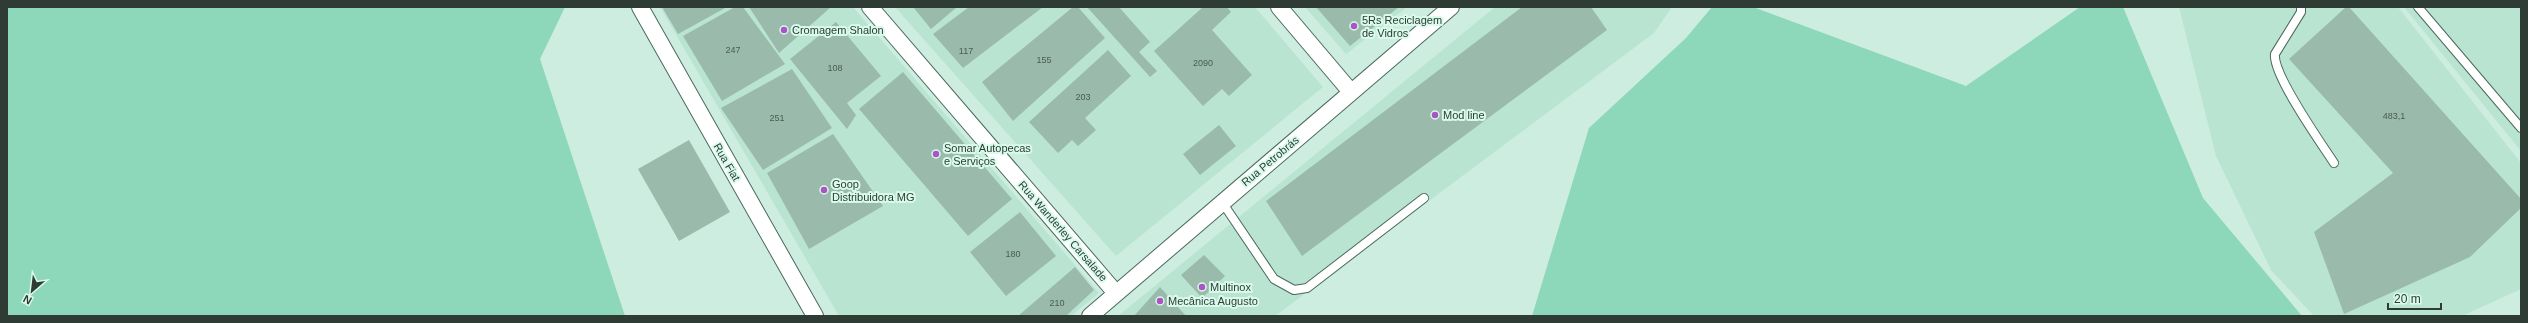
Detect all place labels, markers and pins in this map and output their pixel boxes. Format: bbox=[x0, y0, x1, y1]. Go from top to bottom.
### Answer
place label: 5Rs Reciclagem de Vidros bbox=[1362, 14, 1442, 39]
marker: 5Rs Reciclagem de Vidros bbox=[1349, 21, 1359, 31]
place label: Cromagem Shalon bbox=[792, 24, 884, 36]
marker: Cromagem Shalon bbox=[779, 25, 789, 35]
place label: Mod line bbox=[1443, 109, 1485, 121]
marker: Mod line bbox=[1430, 110, 1440, 120]
place label: Somar Autopecas e Serviços bbox=[944, 142, 1031, 167]
marker: Somar Autopecas e Serviços bbox=[931, 149, 941, 159]
place label: Goop Distribuidora MG bbox=[832, 178, 915, 203]
marker: Goop Distribuidora MG bbox=[819, 185, 829, 195]
place label: Multinox bbox=[1210, 281, 1251, 293]
marker: Multinox bbox=[1197, 282, 1207, 292]
place label: Mecânica Augusto bbox=[1168, 295, 1258, 307]
marker: Mecânica Augusto bbox=[1155, 296, 1165, 306]

